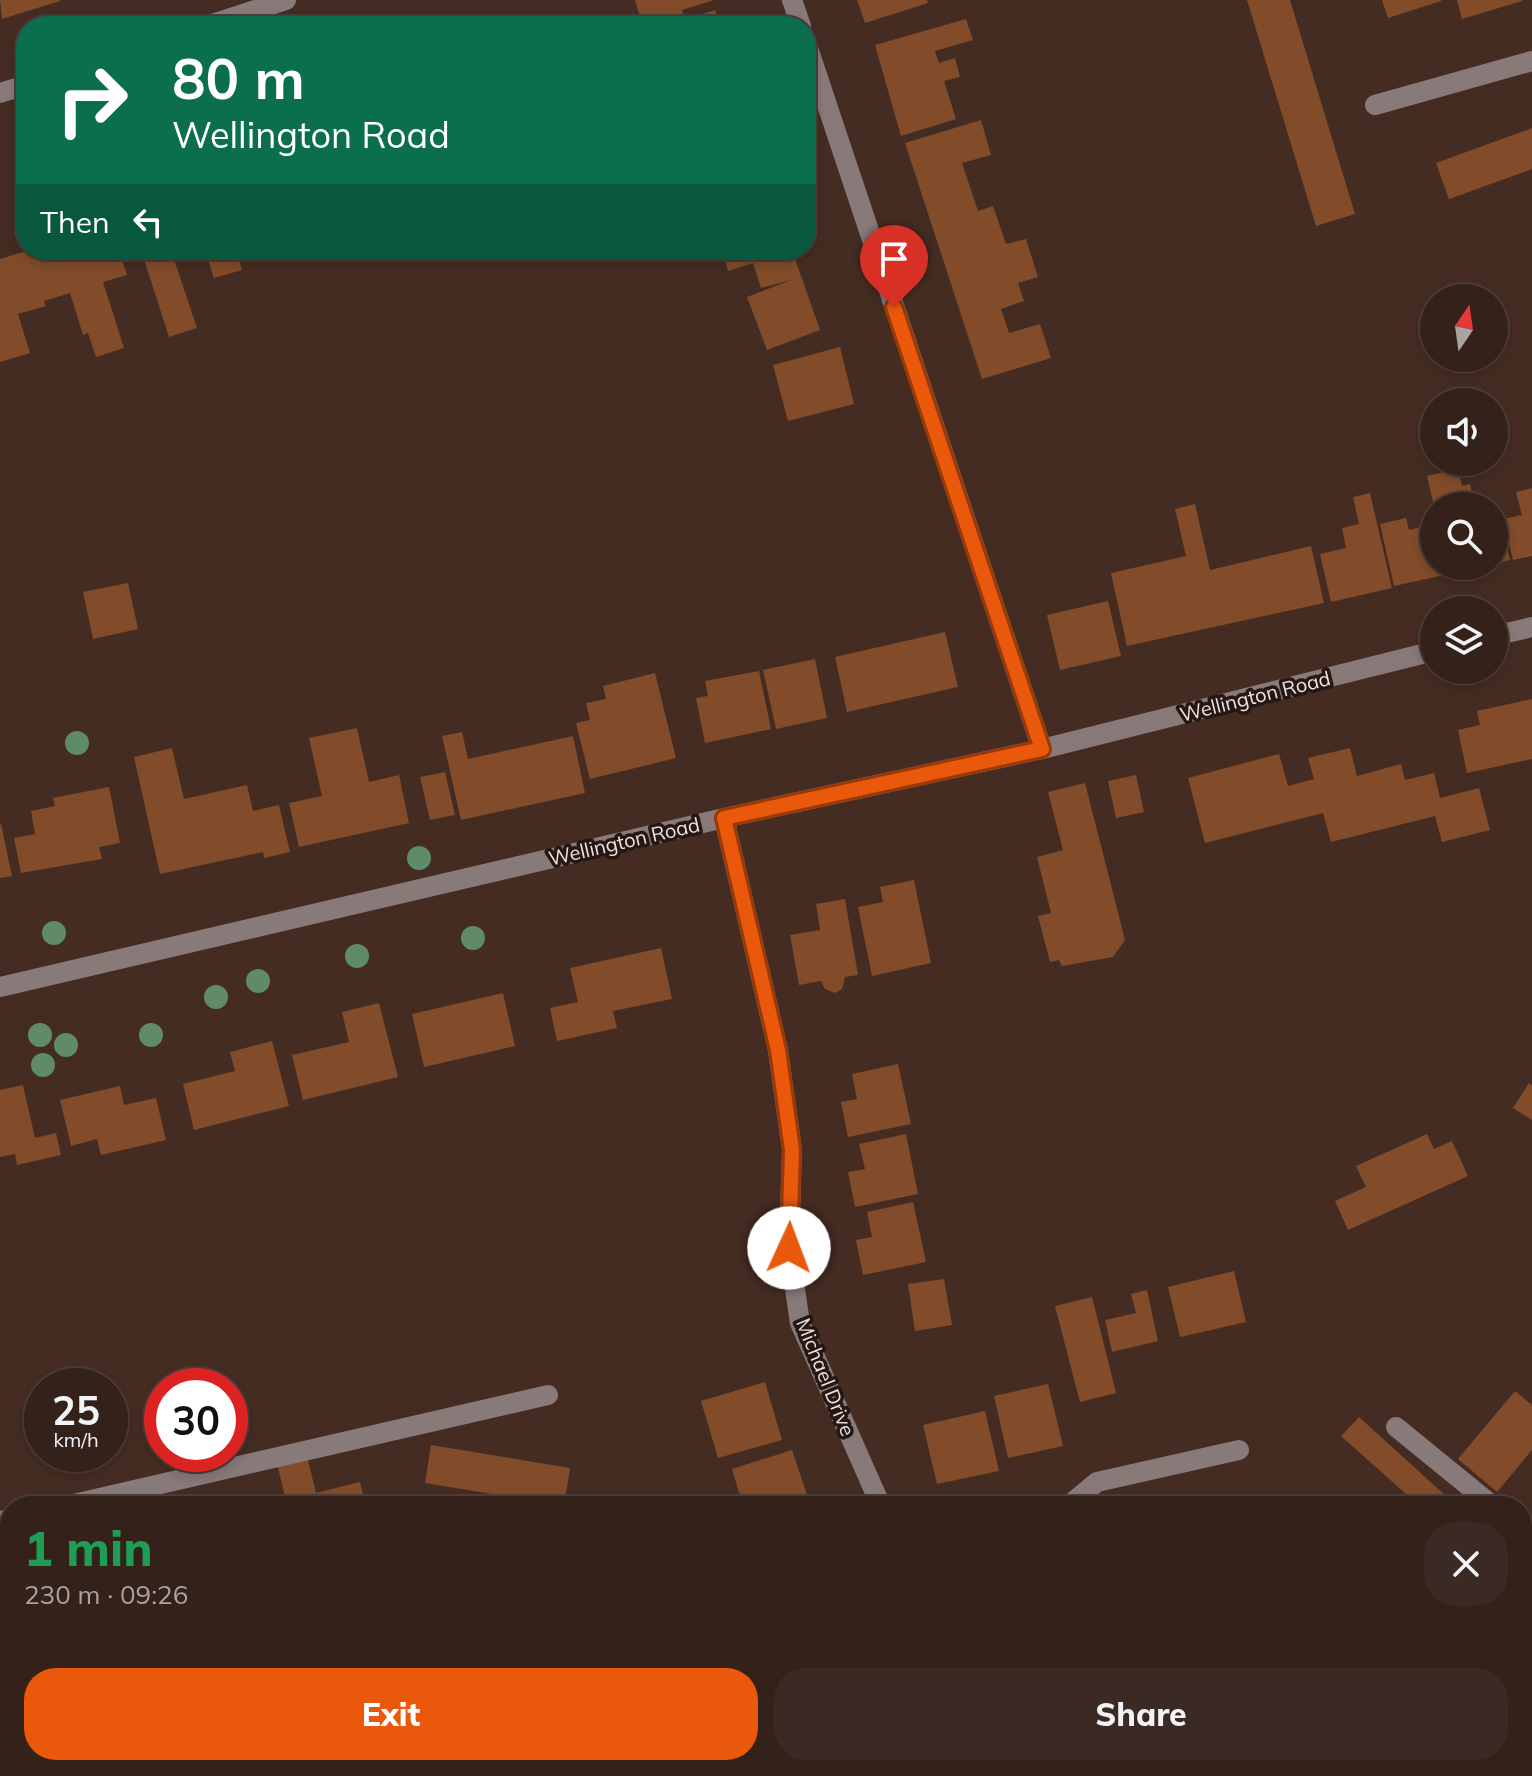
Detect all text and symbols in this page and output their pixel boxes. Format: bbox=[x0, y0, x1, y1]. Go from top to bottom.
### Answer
text: 80 m bbox=[172, 43, 305, 113]
icon: right bbox=[40, 48, 144, 152]
text: Wellington Road bbox=[172, 112, 450, 157]
icon: left bbox=[126, 200, 170, 244]
text: Then bbox=[40, 203, 110, 241]
pin bbox=[860, 225, 928, 307]
icon: arrive bbox=[872, 237, 916, 281]
north arrow bbox=[1420, 284, 1508, 372]
map controls bbox=[1420, 284, 1508, 684]
button: sound bbox=[1420, 388, 1508, 476]
button: search bbox=[1420, 492, 1508, 580]
button: layers bbox=[1420, 596, 1508, 684]
street label: Wellington Road bbox=[1177, 665, 1333, 727]
street label: Wellington Road bbox=[546, 811, 702, 871]
position arrow bbox=[747, 1206, 831, 1290]
street label: Michael Drive bbox=[791, 1314, 861, 1440]
speed limit sign: 30 bbox=[144, 1368, 248, 1472]
text: 25 bbox=[52, 1385, 100, 1435]
text: km/h bbox=[53, 1427, 99, 1452]
text: 1 min bbox=[24, 1518, 153, 1578]
button: close bbox=[1424, 1522, 1508, 1606]
text: 230 m · 09:26 bbox=[24, 1578, 188, 1611]
button: Exit bbox=[24, 1668, 758, 1760]
button: Share bbox=[774, 1668, 1508, 1760]

